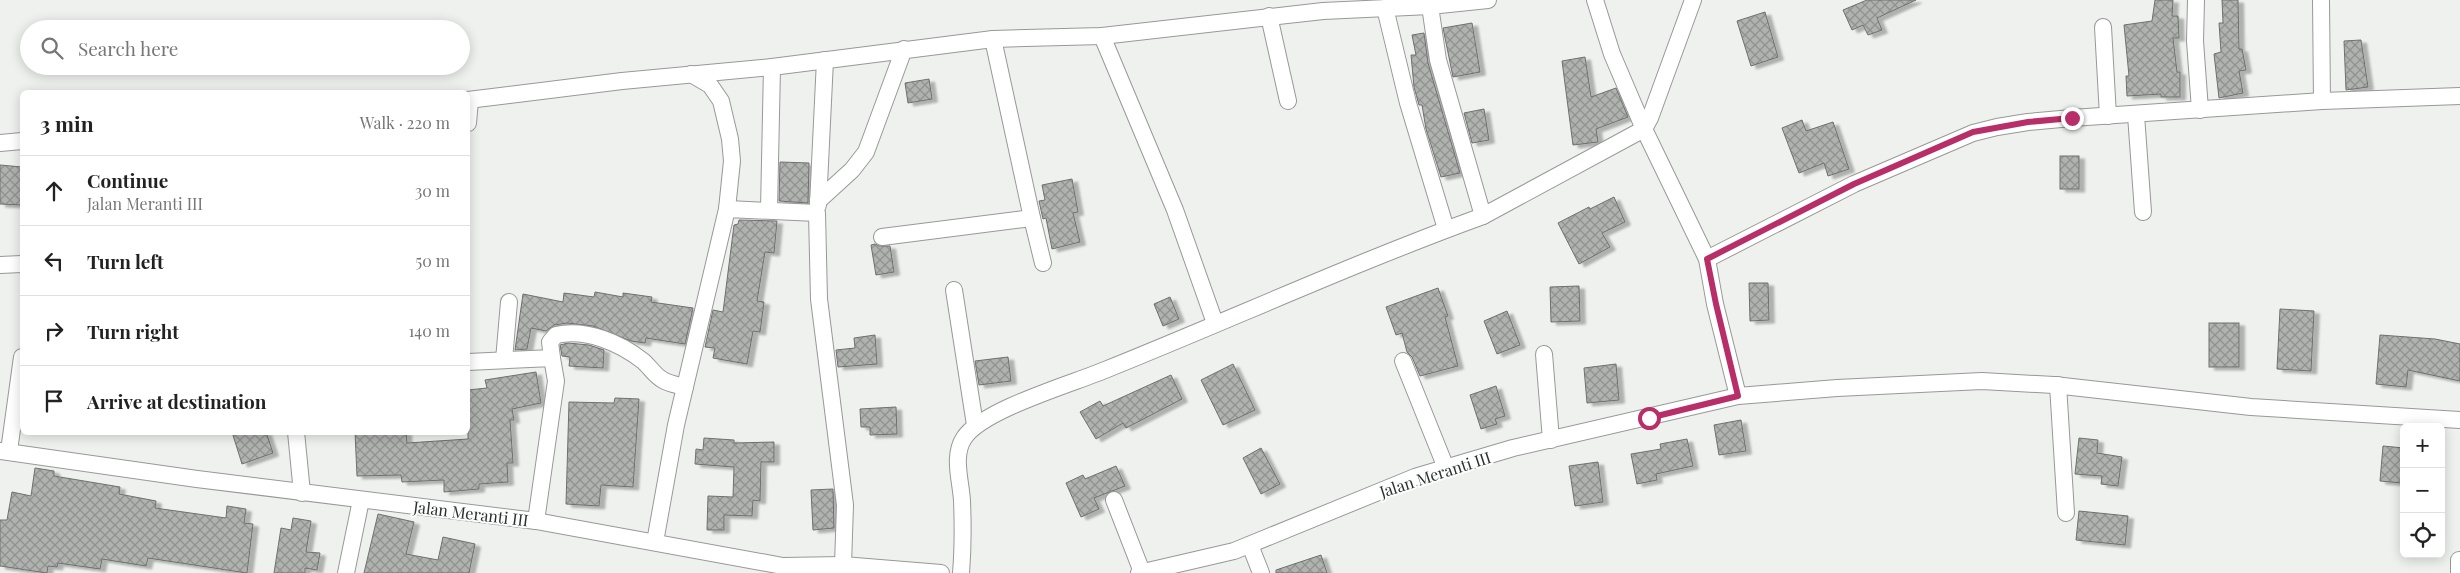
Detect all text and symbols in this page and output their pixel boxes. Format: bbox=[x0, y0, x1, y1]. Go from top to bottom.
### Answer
search box bbox=[20, 20, 470, 75]
icon: search bbox=[38, 34, 66, 62]
text: Search here bbox=[78, 35, 178, 61]
route end bbox=[2061, 107, 2084, 130]
text: 3 min bbox=[40, 109, 94, 137]
text: Walk · 220 m bbox=[360, 112, 450, 133]
text: Continue bbox=[87, 167, 168, 193]
icon: ahead bbox=[40, 177, 68, 205]
text: 30 m bbox=[415, 180, 450, 201]
text: Jalan Meranti III bbox=[87, 193, 203, 214]
icon: left bbox=[40, 247, 68, 275]
text: Turn left bbox=[87, 248, 164, 274]
text: 50 m bbox=[416, 250, 450, 271]
icon: right bbox=[40, 317, 68, 345]
text: Turn right bbox=[87, 318, 179, 344]
text: 140 m bbox=[408, 320, 450, 341]
icon: arrive bbox=[40, 387, 68, 415]
text: Arrive at destination bbox=[87, 388, 267, 414]
route start bbox=[1638, 407, 1661, 430]
map controls bbox=[2400, 423, 2445, 558]
button: + bbox=[2400, 423, 2445, 468]
street label: Jalan Meranti III bbox=[1376, 446, 1493, 502]
button: − bbox=[2400, 468, 2445, 513]
street label: Jalan Meranti III bbox=[411, 495, 530, 530]
button: locate bbox=[2400, 513, 2445, 558]

